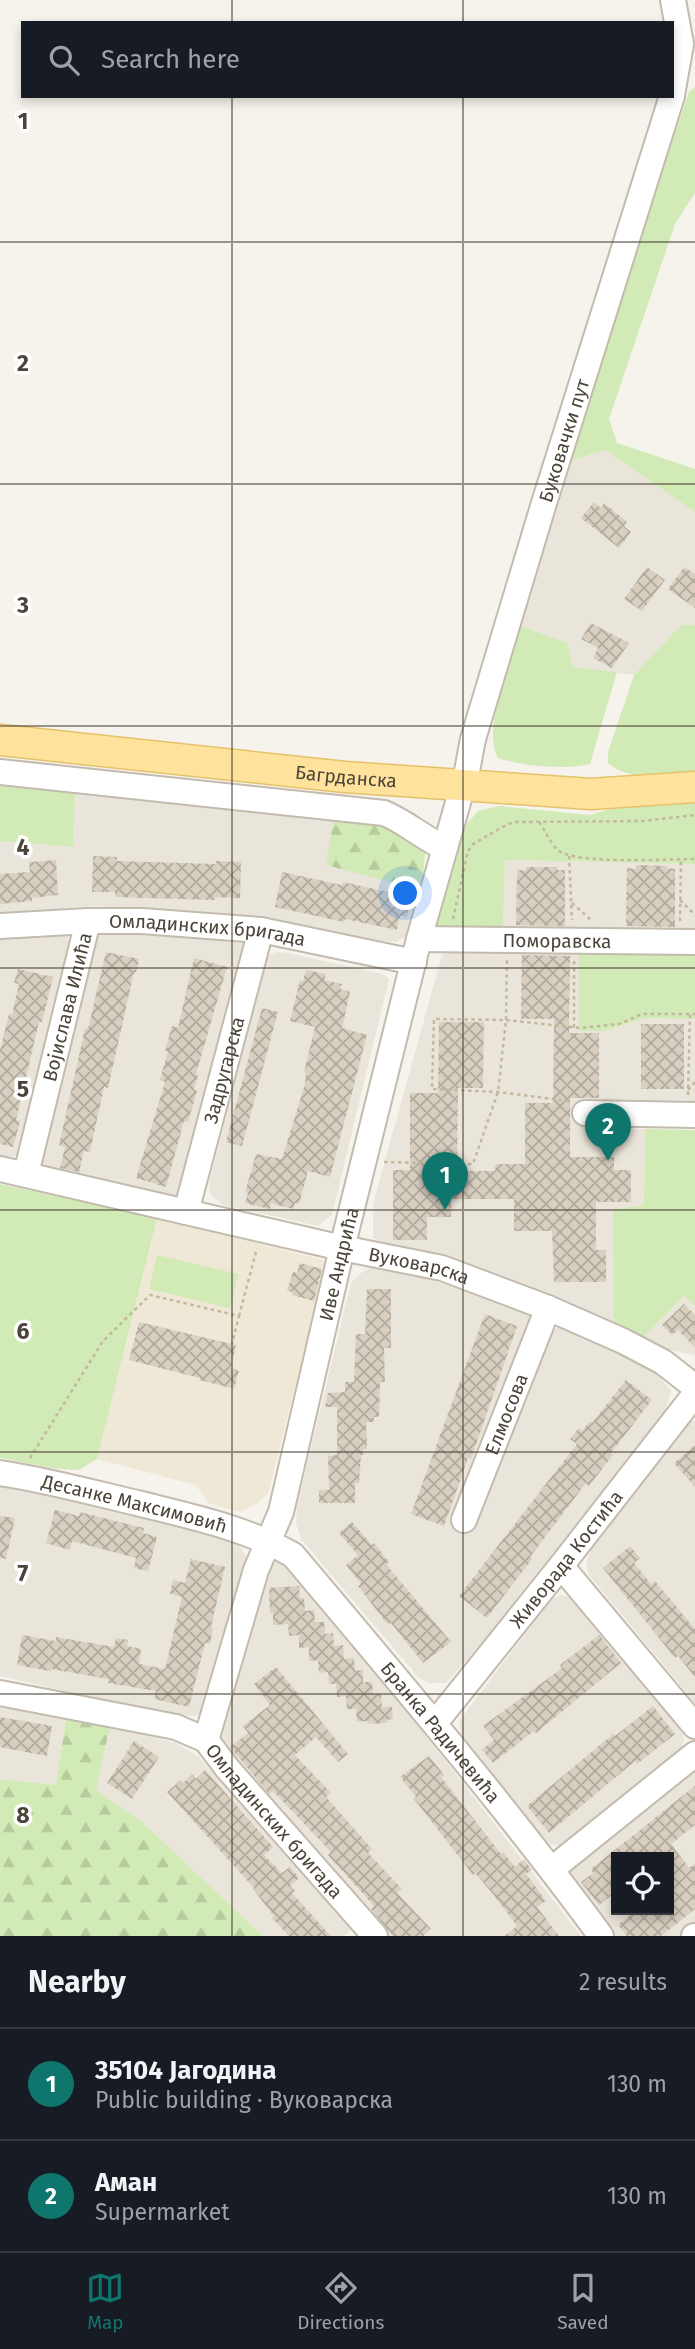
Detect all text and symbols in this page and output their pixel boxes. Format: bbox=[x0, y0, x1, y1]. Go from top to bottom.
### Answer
search box bbox=[21, 21, 674, 98]
icon: search bbox=[45, 41, 83, 79]
text: Search here bbox=[101, 44, 240, 75]
text: 1 bbox=[18, 107, 28, 135]
text: 2 bbox=[17, 349, 29, 377]
street label: Буковачки пут bbox=[534, 376, 594, 505]
text: 3 bbox=[16, 591, 29, 619]
street label: Багрданска bbox=[294, 761, 398, 793]
text: 4 bbox=[17, 833, 30, 861]
your location bbox=[388, 876, 422, 910]
street label: Омладинских бригада bbox=[109, 910, 308, 951]
street label: Поморавска bbox=[502, 929, 612, 953]
street label: Војислава Илића bbox=[38, 930, 97, 1084]
street label: Задругарска bbox=[199, 1014, 249, 1126]
text: 5 bbox=[17, 1075, 29, 1103]
pin: 2 bbox=[585, 1103, 631, 1161]
pin: 1 bbox=[422, 1152, 468, 1210]
street label: Иве Андрића bbox=[315, 1205, 364, 1323]
street label: Вуковарска bbox=[367, 1243, 473, 1289]
text: 6 bbox=[17, 1317, 30, 1345]
street label: Елмосова bbox=[480, 1370, 533, 1458]
street label: Десанке Максимовић bbox=[39, 1470, 230, 1538]
street label: Живорада Костића bbox=[505, 1486, 628, 1633]
text: 7 bbox=[18, 1559, 29, 1587]
street label: Бранка Радичевића bbox=[376, 1657, 505, 1808]
street label: Омладинских бригада bbox=[201, 1739, 348, 1903]
text: 8 bbox=[16, 1801, 30, 1829]
map controls bbox=[611, 1852, 674, 1915]
button: locate bbox=[611, 1852, 674, 1915]
text: Nearby bbox=[28, 1964, 126, 2000]
text: 2 results bbox=[579, 1968, 667, 1996]
text: 35104 Јагодина bbox=[95, 2055, 276, 2086]
text: 1 bbox=[46, 2070, 56, 2098]
text: 130 m bbox=[607, 2070, 667, 2098]
text: Public building · Вуковарска bbox=[95, 2086, 393, 2114]
text: Аман bbox=[95, 2167, 157, 2198]
text: 2 bbox=[45, 2182, 57, 2210]
text: 130 m bbox=[607, 2182, 667, 2210]
text: Supermarket bbox=[95, 2198, 230, 2226]
tab: Map bbox=[86, 2269, 124, 2334]
tab: Directions bbox=[297, 2269, 384, 2334]
tab: Saved bbox=[557, 2269, 609, 2334]

